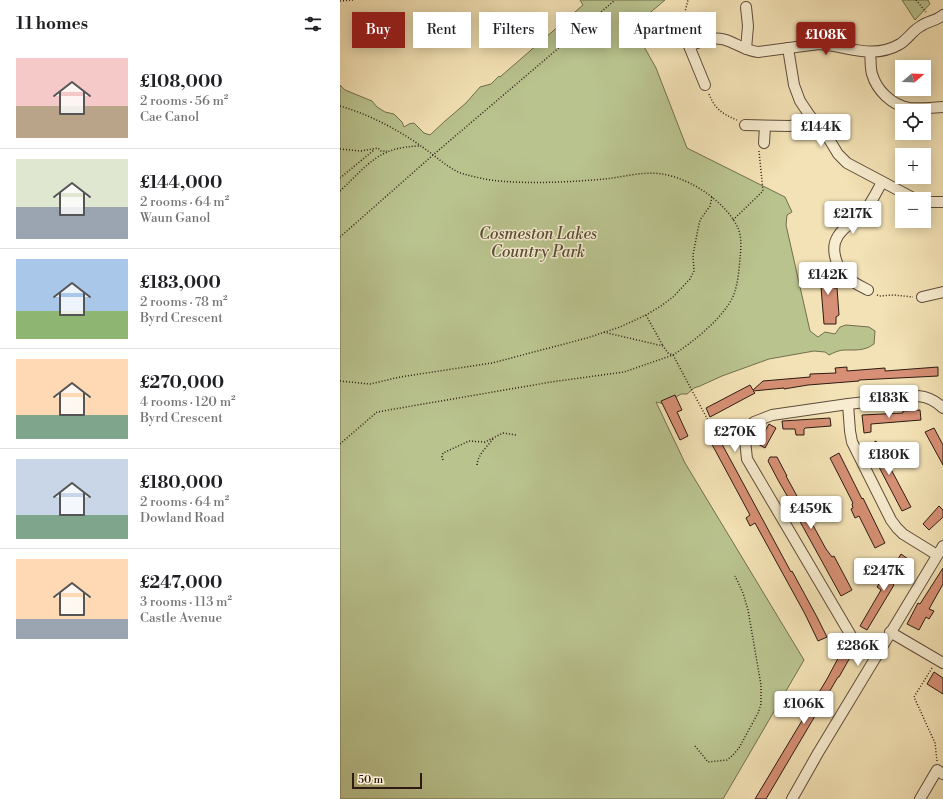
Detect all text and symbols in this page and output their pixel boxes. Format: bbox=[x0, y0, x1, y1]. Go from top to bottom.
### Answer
chip: Buy bbox=[352, 12, 405, 48]
chip: Rent bbox=[413, 12, 471, 48]
chip: Filters bbox=[479, 12, 548, 48]
chip: New bbox=[556, 12, 611, 48]
chip: Apartment bbox=[619, 12, 716, 48]
text: 11 homes bbox=[16, 13, 88, 35]
icon: filters bbox=[302, 13, 324, 35]
pin: £108K bbox=[798, 22, 854, 56]
text: £108K bbox=[805, 27, 847, 43]
north arrow bbox=[895, 60, 931, 96]
map controls bbox=[895, 60, 931, 228]
text: £108,000 bbox=[140, 71, 223, 93]
icon: home bbox=[48, 74, 96, 122]
text: 2 rooms · 56 m² bbox=[140, 93, 228, 109]
button: locate bbox=[895, 104, 931, 140]
text: Cae Canol bbox=[140, 109, 199, 125]
pin: £144K bbox=[793, 114, 849, 148]
text: £144K bbox=[800, 119, 842, 135]
button: + bbox=[895, 148, 931, 184]
text: £144,000 bbox=[140, 172, 222, 194]
icon: home bbox=[48, 175, 96, 223]
button: − bbox=[895, 192, 931, 228]
text: 2 rooms · 64 m² bbox=[140, 194, 229, 210]
pin: £217K bbox=[825, 201, 881, 235]
text: £217K bbox=[833, 206, 873, 222]
text: Waun Ganol bbox=[140, 210, 210, 226]
park label: Cosmeston Lakes Country Park bbox=[479, 224, 597, 262]
pin: £142K bbox=[800, 262, 856, 296]
text: £142K bbox=[808, 267, 848, 283]
text: £183,000 bbox=[140, 272, 221, 294]
icon: home bbox=[48, 275, 96, 323]
text: 2 rooms · 78 m² bbox=[140, 294, 228, 310]
text: Byrd Crescent bbox=[140, 310, 223, 326]
text: £270,000 bbox=[140, 372, 224, 394]
icon: home bbox=[48, 375, 96, 423]
pin: £183K bbox=[861, 385, 917, 419]
text: £183K bbox=[869, 390, 909, 406]
text: 4 rooms · 120 m² bbox=[140, 394, 236, 410]
text: Byrd Crescent bbox=[140, 410, 223, 426]
pin: £270K bbox=[707, 419, 763, 453]
text: £270K bbox=[714, 424, 756, 440]
pin: £180K bbox=[861, 442, 917, 476]
text: £180K bbox=[868, 447, 910, 463]
text: £180,000 bbox=[140, 472, 223, 494]
icon: home bbox=[48, 475, 96, 523]
text: 2 rooms · 64 m² bbox=[140, 494, 229, 510]
pin: £459K bbox=[783, 496, 839, 530]
text: £459K bbox=[790, 501, 832, 517]
text: Dowland Road bbox=[140, 510, 225, 526]
pin: £247K bbox=[856, 558, 912, 592]
text: £247K bbox=[863, 563, 905, 579]
text: £247,000 bbox=[140, 572, 222, 594]
icon: home bbox=[48, 575, 96, 623]
text: 3 rooms · 113 m² bbox=[140, 594, 232, 610]
text: Castle Avenue bbox=[140, 610, 222, 626]
pin: £286K bbox=[830, 633, 886, 667]
text: £286K bbox=[837, 638, 879, 654]
pin: £106K bbox=[776, 691, 832, 725]
text: £106K bbox=[783, 696, 825, 712]
scale bar bbox=[352, 771, 422, 790]
text: 50 m bbox=[358, 773, 383, 787]

